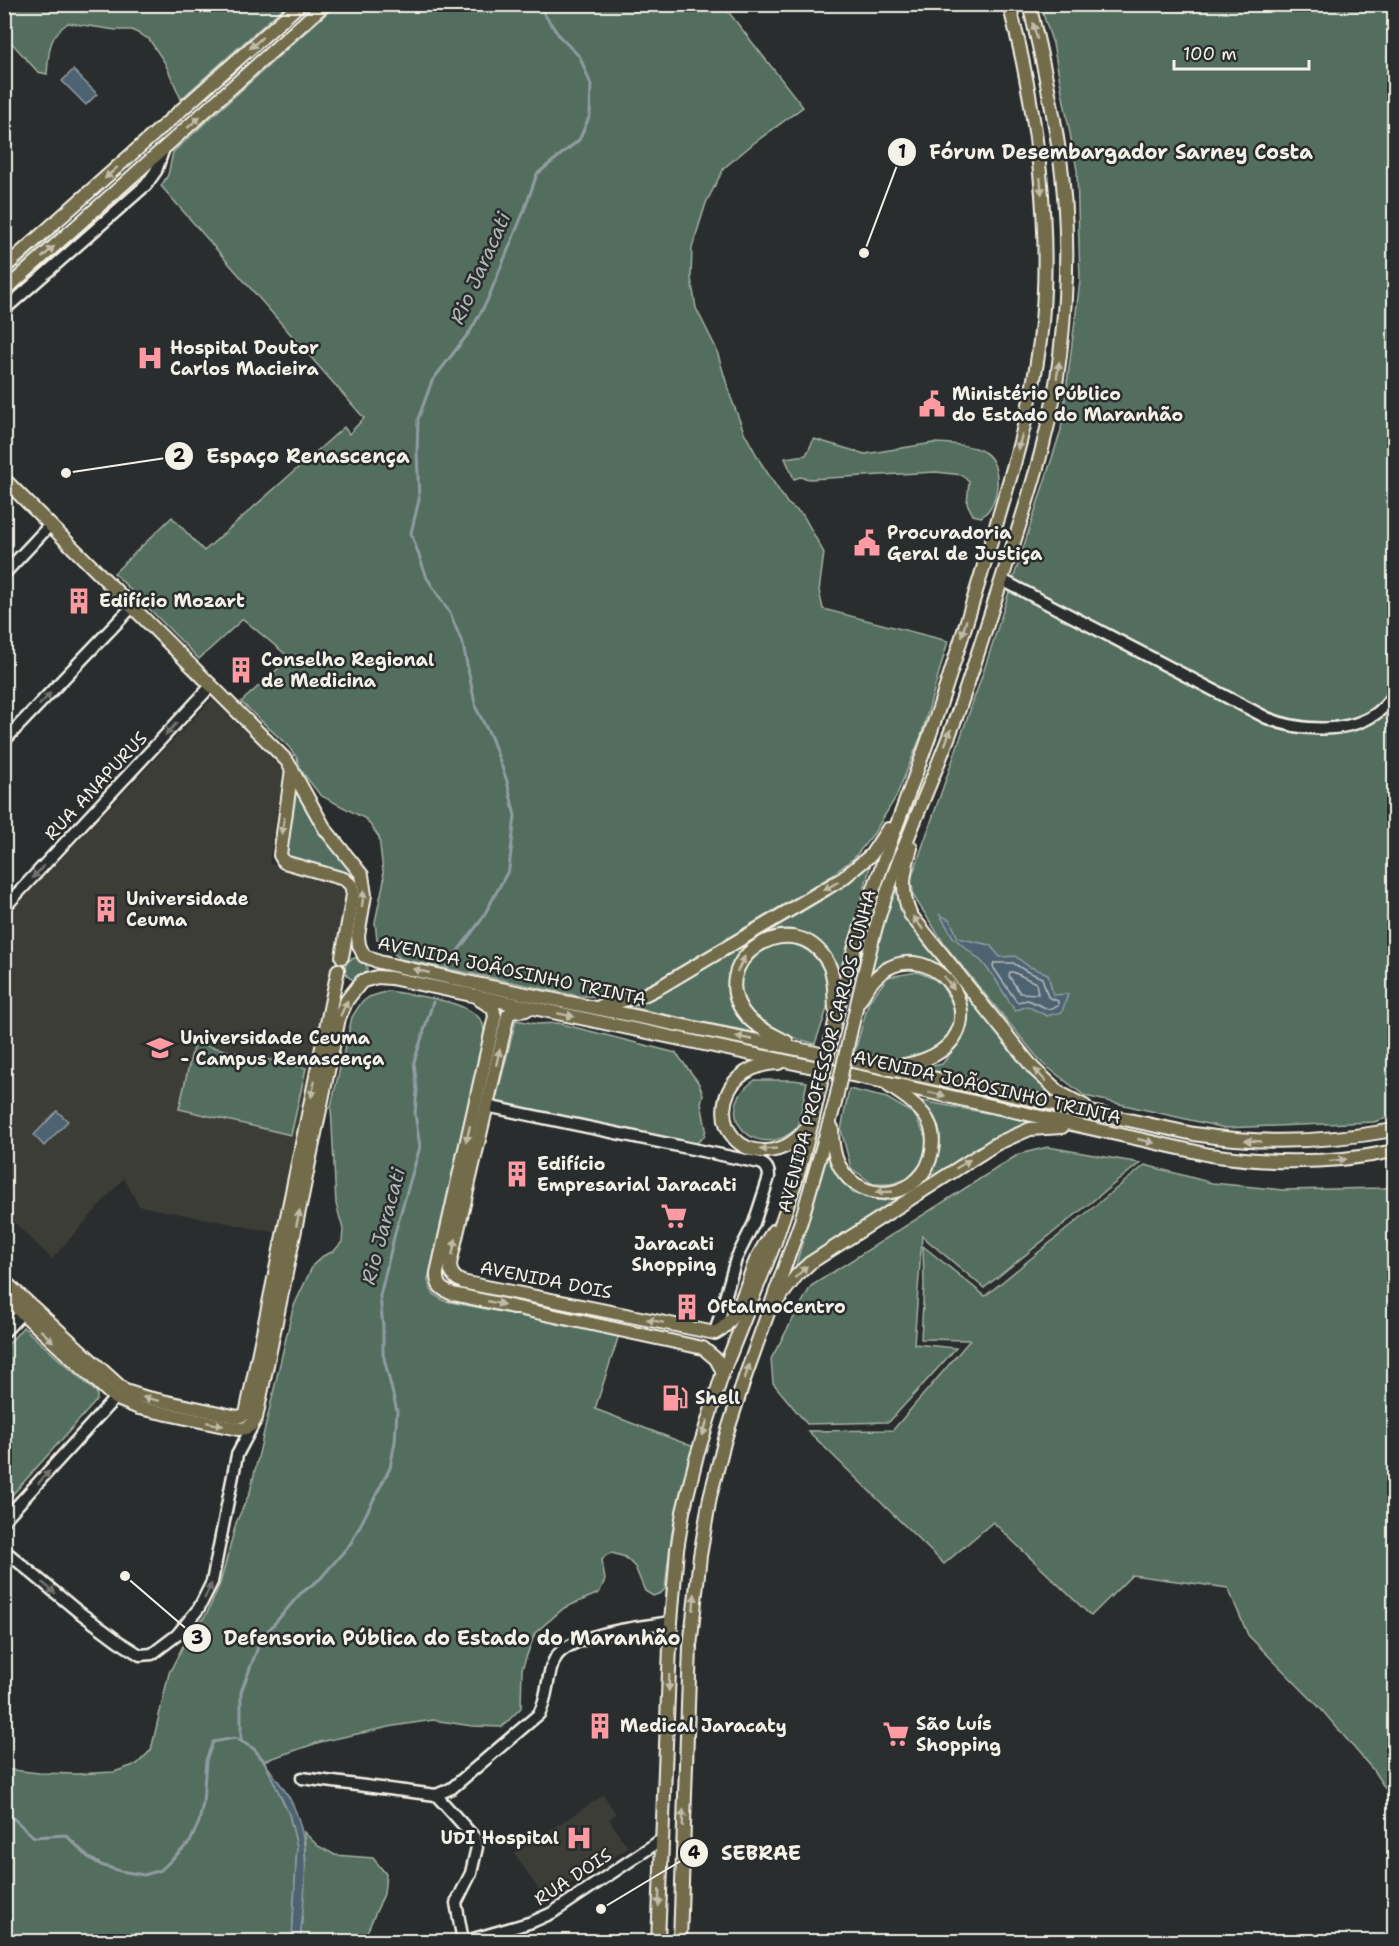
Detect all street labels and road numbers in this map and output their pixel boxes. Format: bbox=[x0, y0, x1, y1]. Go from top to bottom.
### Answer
street label: RUA ANAPURUS bbox=[39, 726, 153, 846]
street label: AVENIDA PROFESSOR CARLOS CUNHA bbox=[772, 887, 882, 1215]
street label: AVENIDA JOÃOSINHO TRINTA bbox=[376, 931, 648, 1011]
street label: AVENIDA JOÃOSINHO TRINTA bbox=[851, 1044, 1123, 1130]
street label: AVENIDA DOIS bbox=[478, 1255, 614, 1305]
street label: RUA DOIS bbox=[530, 1843, 616, 1911]

